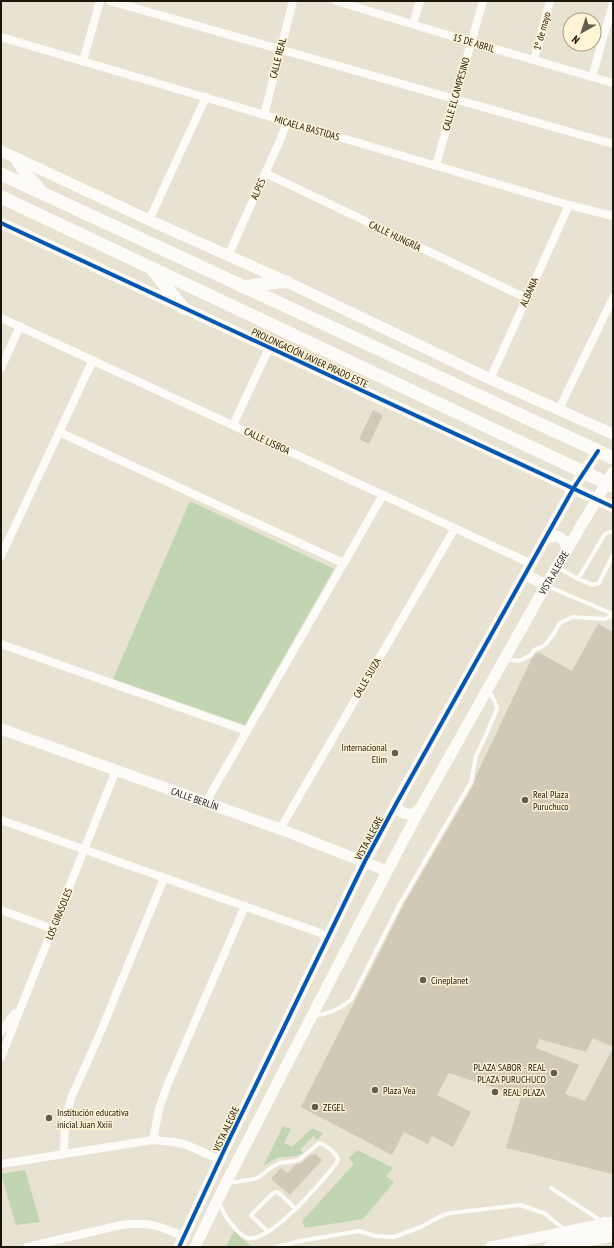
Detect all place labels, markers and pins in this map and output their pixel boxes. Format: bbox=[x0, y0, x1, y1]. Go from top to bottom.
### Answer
place label: Internacional Elim bbox=[342, 741, 388, 766]
marker: Internacional Elim bbox=[390, 748, 400, 758]
place label: Real Plaza Puruchuco bbox=[533, 788, 569, 813]
marker: Real Plaza Puruchuco bbox=[520, 795, 530, 805]
place label: Cineplanet bbox=[431, 974, 468, 987]
marker: Cineplanet bbox=[418, 975, 428, 985]
place label: PLAZA SABOR - REAL PLAZA PURUCHUCO bbox=[474, 1061, 547, 1086]
marker: PLAZA SABOR - REAL PLAZA PURUCHUCO bbox=[549, 1068, 559, 1078]
place label: Plaza Vea bbox=[383, 1084, 416, 1097]
marker: Plaza Vea bbox=[370, 1085, 380, 1095]
place label: REAL PLAZA bbox=[503, 1086, 545, 1099]
marker: REAL PLAZA bbox=[490, 1087, 500, 1097]
place label: ZEGEL bbox=[323, 1101, 346, 1114]
marker: ZEGEL bbox=[310, 1102, 320, 1112]
place label: Institución educativa inicial Juan Xxiii bbox=[57, 1106, 129, 1131]
marker: Institución educativa inicial Juan Xxiii bbox=[44, 1113, 54, 1123]

